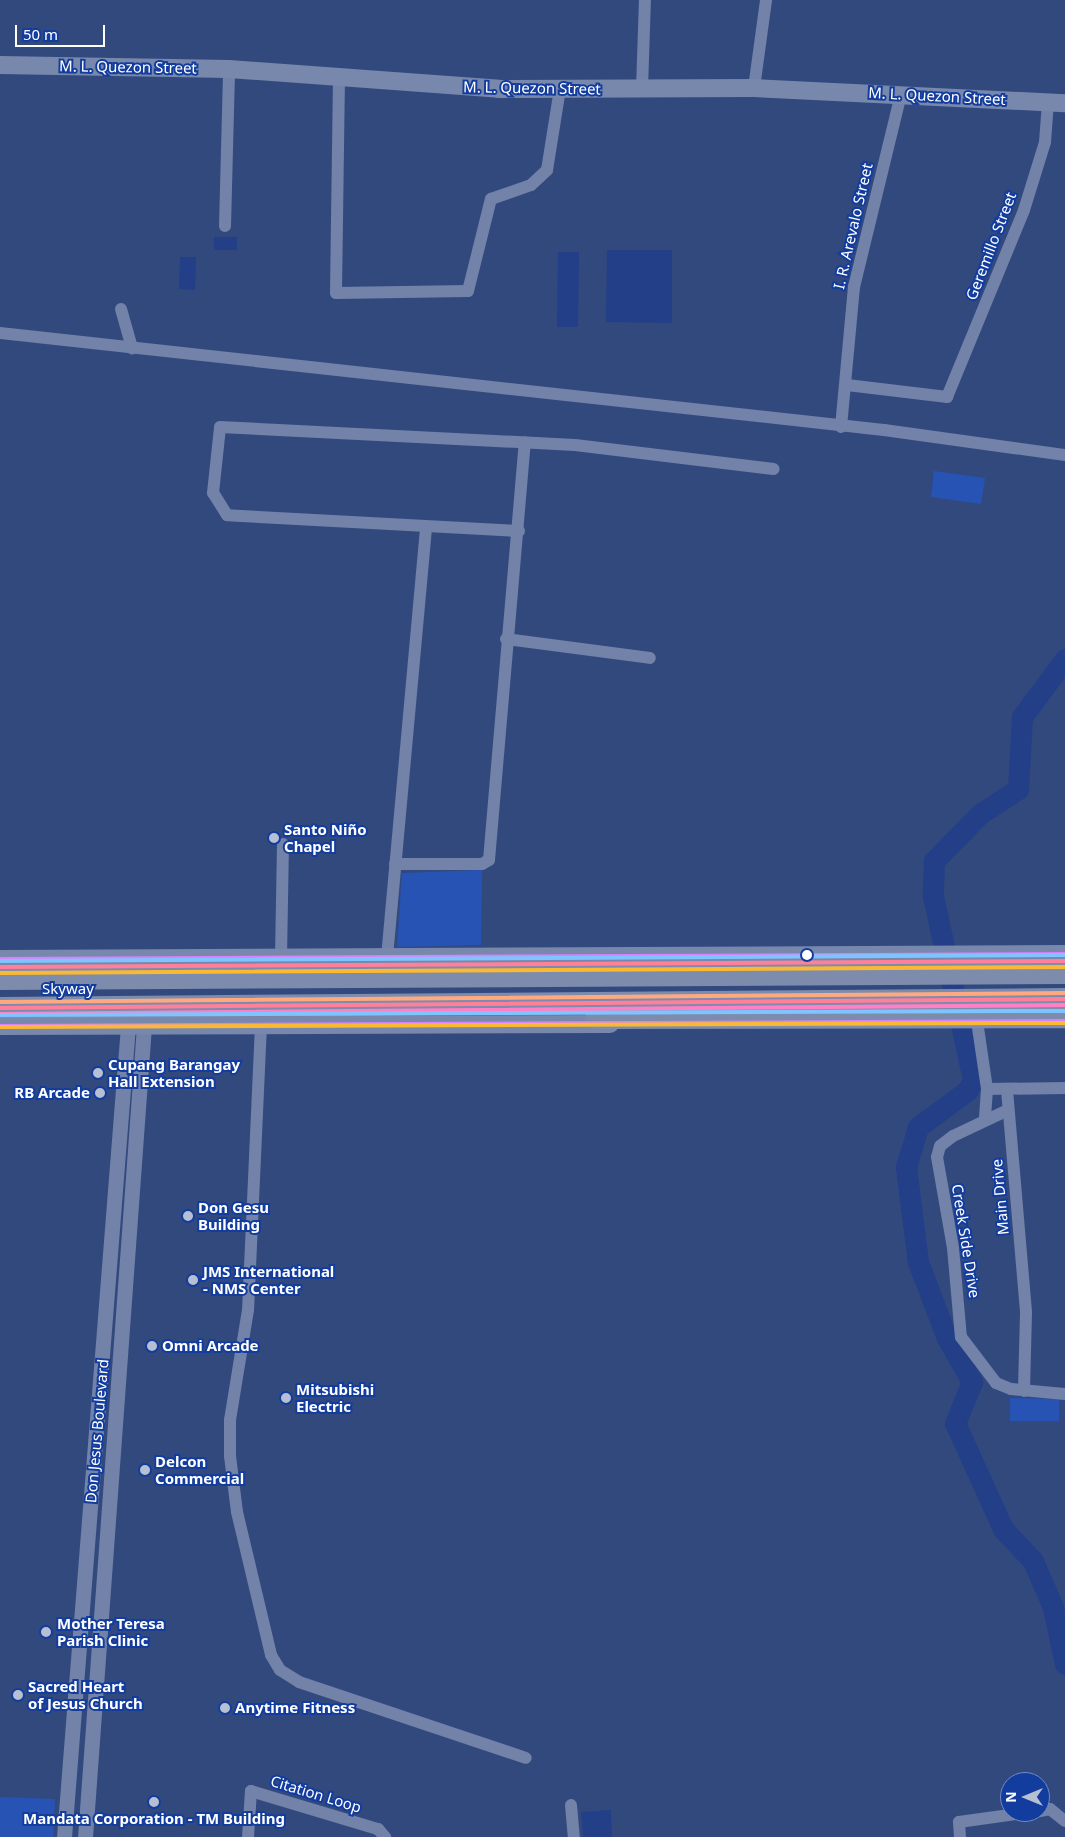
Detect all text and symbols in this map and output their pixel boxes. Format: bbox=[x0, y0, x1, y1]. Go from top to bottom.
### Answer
scale bar bbox=[18, 15, 108, 47]
text: 50 m bbox=[23, 24, 58, 44]
street label: M. L. Quezon Street bbox=[59, 57, 197, 77]
street label: M. L. Quezon Street bbox=[463, 78, 601, 98]
street label: M. L. Quezon Street bbox=[868, 83, 1006, 109]
street label: I. R. Arevalo Street bbox=[830, 161, 876, 291]
street label: Geremillo Street bbox=[962, 189, 1020, 303]
place label: Santo Niño Chapel bbox=[284, 820, 367, 855]
marker: Santo Niño Chapel bbox=[268, 832, 280, 844]
unlabelled marker bbox=[802, 950, 812, 960]
street label: Skyway bbox=[42, 980, 94, 998]
place label: Cupang Barangay Hall Extension bbox=[108, 1055, 240, 1090]
marker: Cupang Barangay Hall Extension bbox=[92, 1067, 104, 1079]
place label: RB Arcade bbox=[14, 1084, 90, 1102]
marker: RB Arcade bbox=[94, 1087, 106, 1099]
street label: Main Drive bbox=[988, 1158, 1012, 1236]
street label: Creek Side Drive bbox=[948, 1183, 984, 1299]
place label: Don Gesu Building bbox=[198, 1198, 269, 1233]
marker: Don Gesu Building bbox=[182, 1210, 194, 1222]
place label: JMS International - NMS Center bbox=[203, 1262, 334, 1297]
marker: JMS International - NMS Center bbox=[187, 1274, 199, 1286]
place label: Omni Arcade bbox=[162, 1337, 259, 1355]
marker: Omni Arcade bbox=[146, 1340, 158, 1352]
street label: Don Jesus Boulevard bbox=[82, 1358, 112, 1504]
place label: Mitsubishi Electric bbox=[296, 1380, 374, 1415]
marker: Mitsubishi Electric bbox=[280, 1392, 292, 1404]
place label: Delcon Commercial bbox=[155, 1452, 244, 1487]
marker: Delcon Commercial bbox=[139, 1464, 151, 1476]
place label: Mother Teresa Parish Clinic bbox=[57, 1614, 165, 1649]
marker: Mother Teresa Parish Clinic bbox=[39, 1625, 53, 1639]
place label: Sacred Heart of Jesus Church bbox=[28, 1677, 143, 1712]
marker: Sacred Heart of Jesus Church bbox=[12, 1689, 24, 1701]
place label: Anytime Fitness bbox=[235, 1699, 355, 1717]
marker: Anytime Fitness bbox=[219, 1702, 231, 1714]
street label: Citation Loop bbox=[268, 1772, 364, 1816]
north arrow bbox=[1000, 1772, 1050, 1822]
text: N bbox=[1001, 1791, 1020, 1803]
marker: Mandata Corporation - TM Building bbox=[148, 1796, 160, 1808]
place label: Mandata Corporation - TM Building bbox=[23, 1810, 285, 1828]

